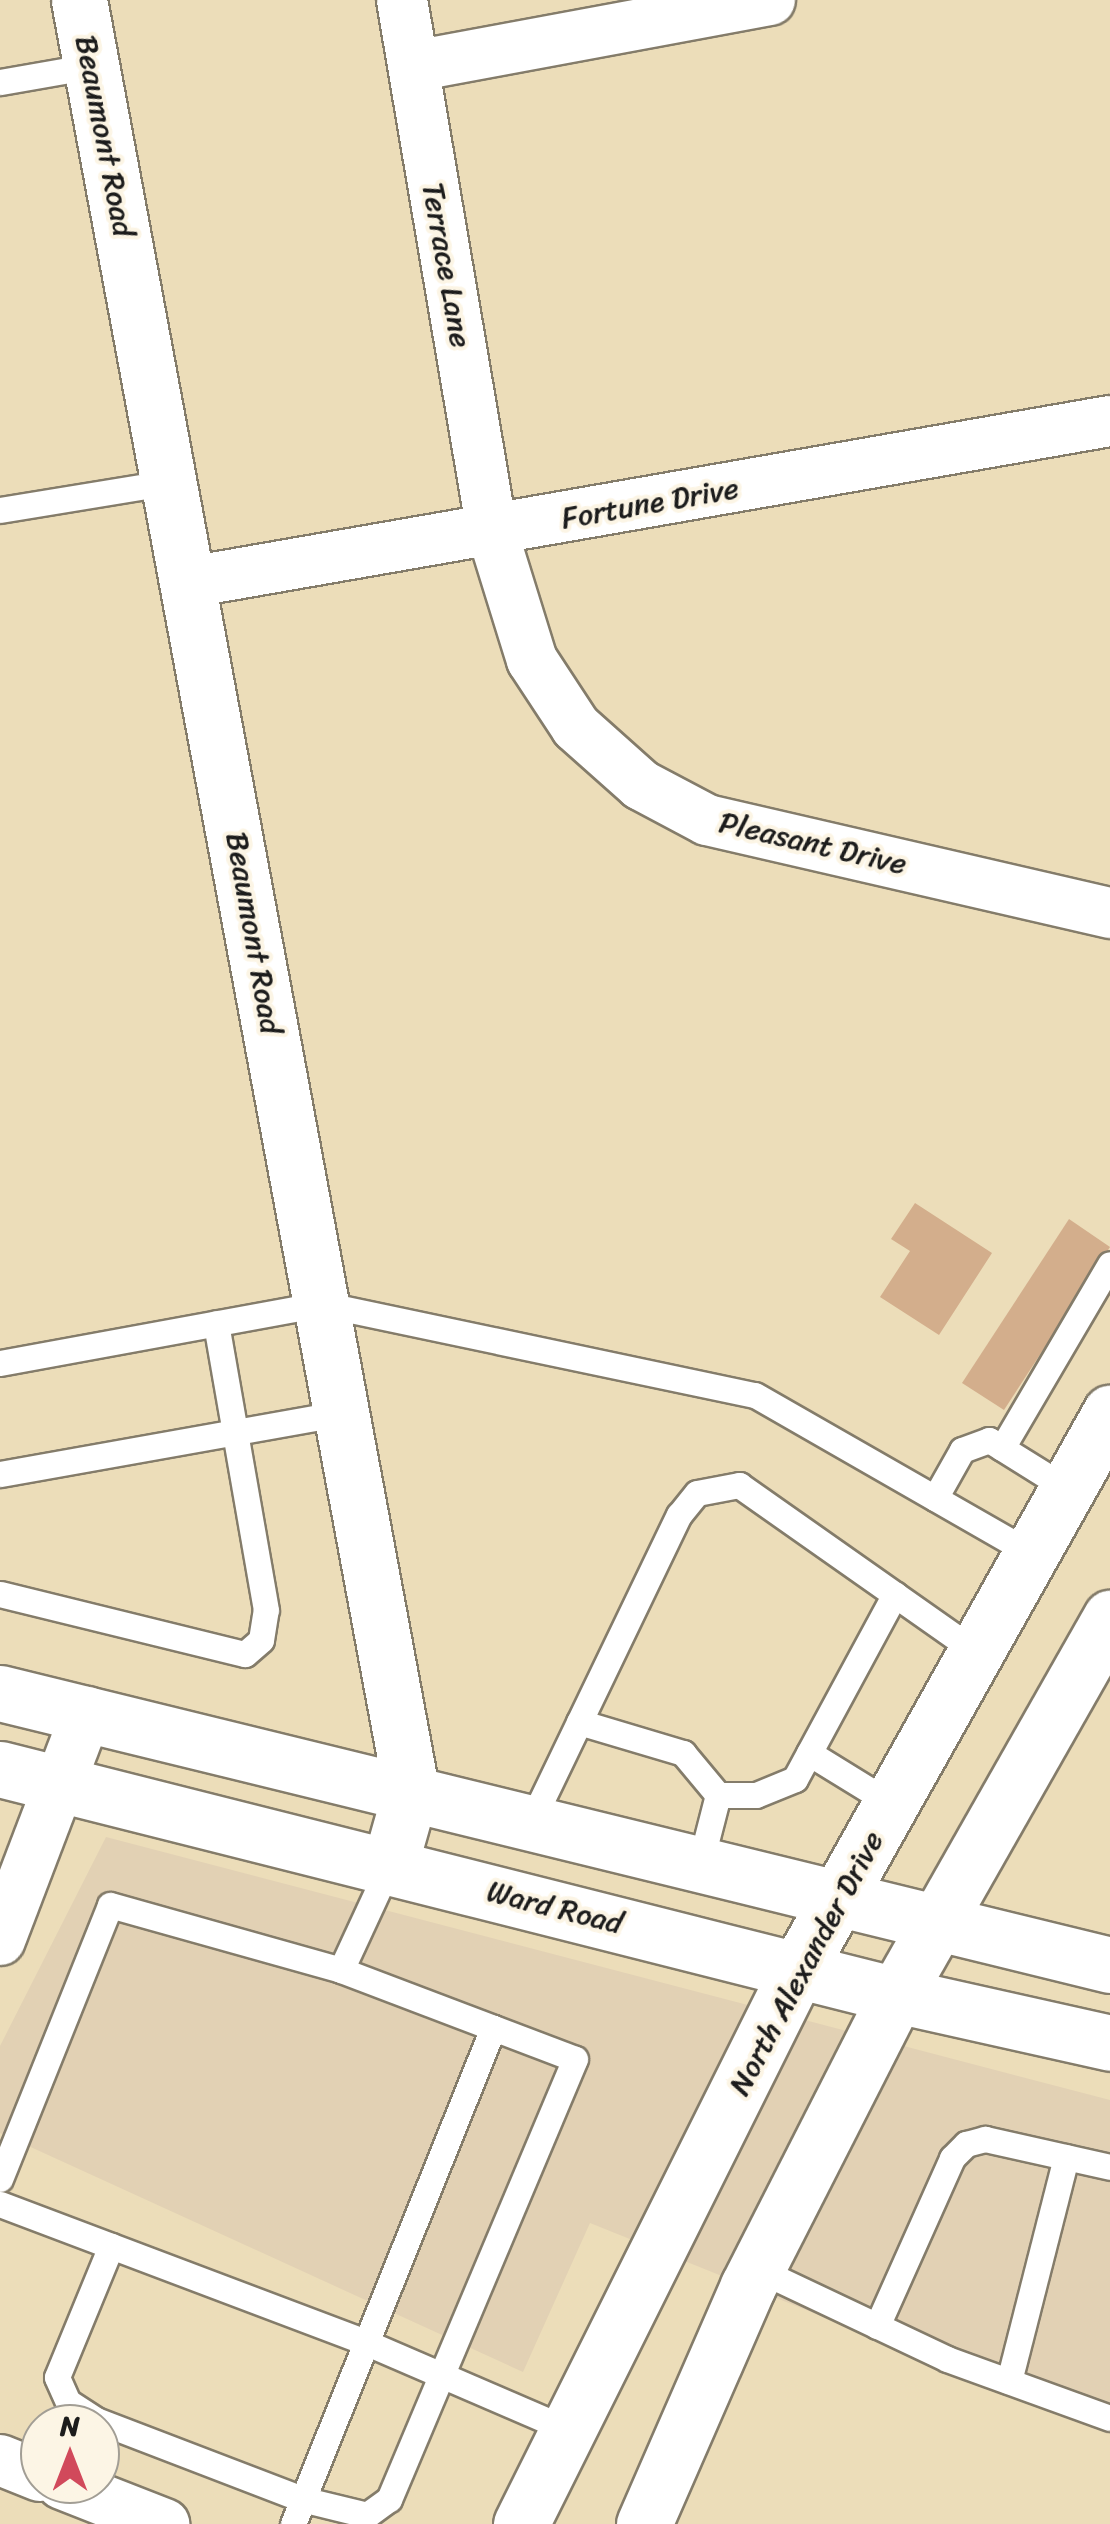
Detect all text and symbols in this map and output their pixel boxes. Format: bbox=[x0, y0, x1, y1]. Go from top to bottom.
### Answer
street label: Beaumont Road bbox=[68, 32, 142, 240]
street label: Terrace Lane bbox=[415, 180, 479, 350]
street label: Fortune Drive bbox=[558, 470, 742, 536]
street label: Pleasant Drive bbox=[716, 804, 910, 882]
street label: Beaumont Road bbox=[219, 829, 289, 1037]
street label: North Alexander Drive bbox=[721, 1825, 891, 2101]
street label: Ward Road bbox=[483, 1873, 627, 1941]
text: N bbox=[60, 2401, 80, 2450]
north arrow bbox=[20, 2404, 120, 2504]

